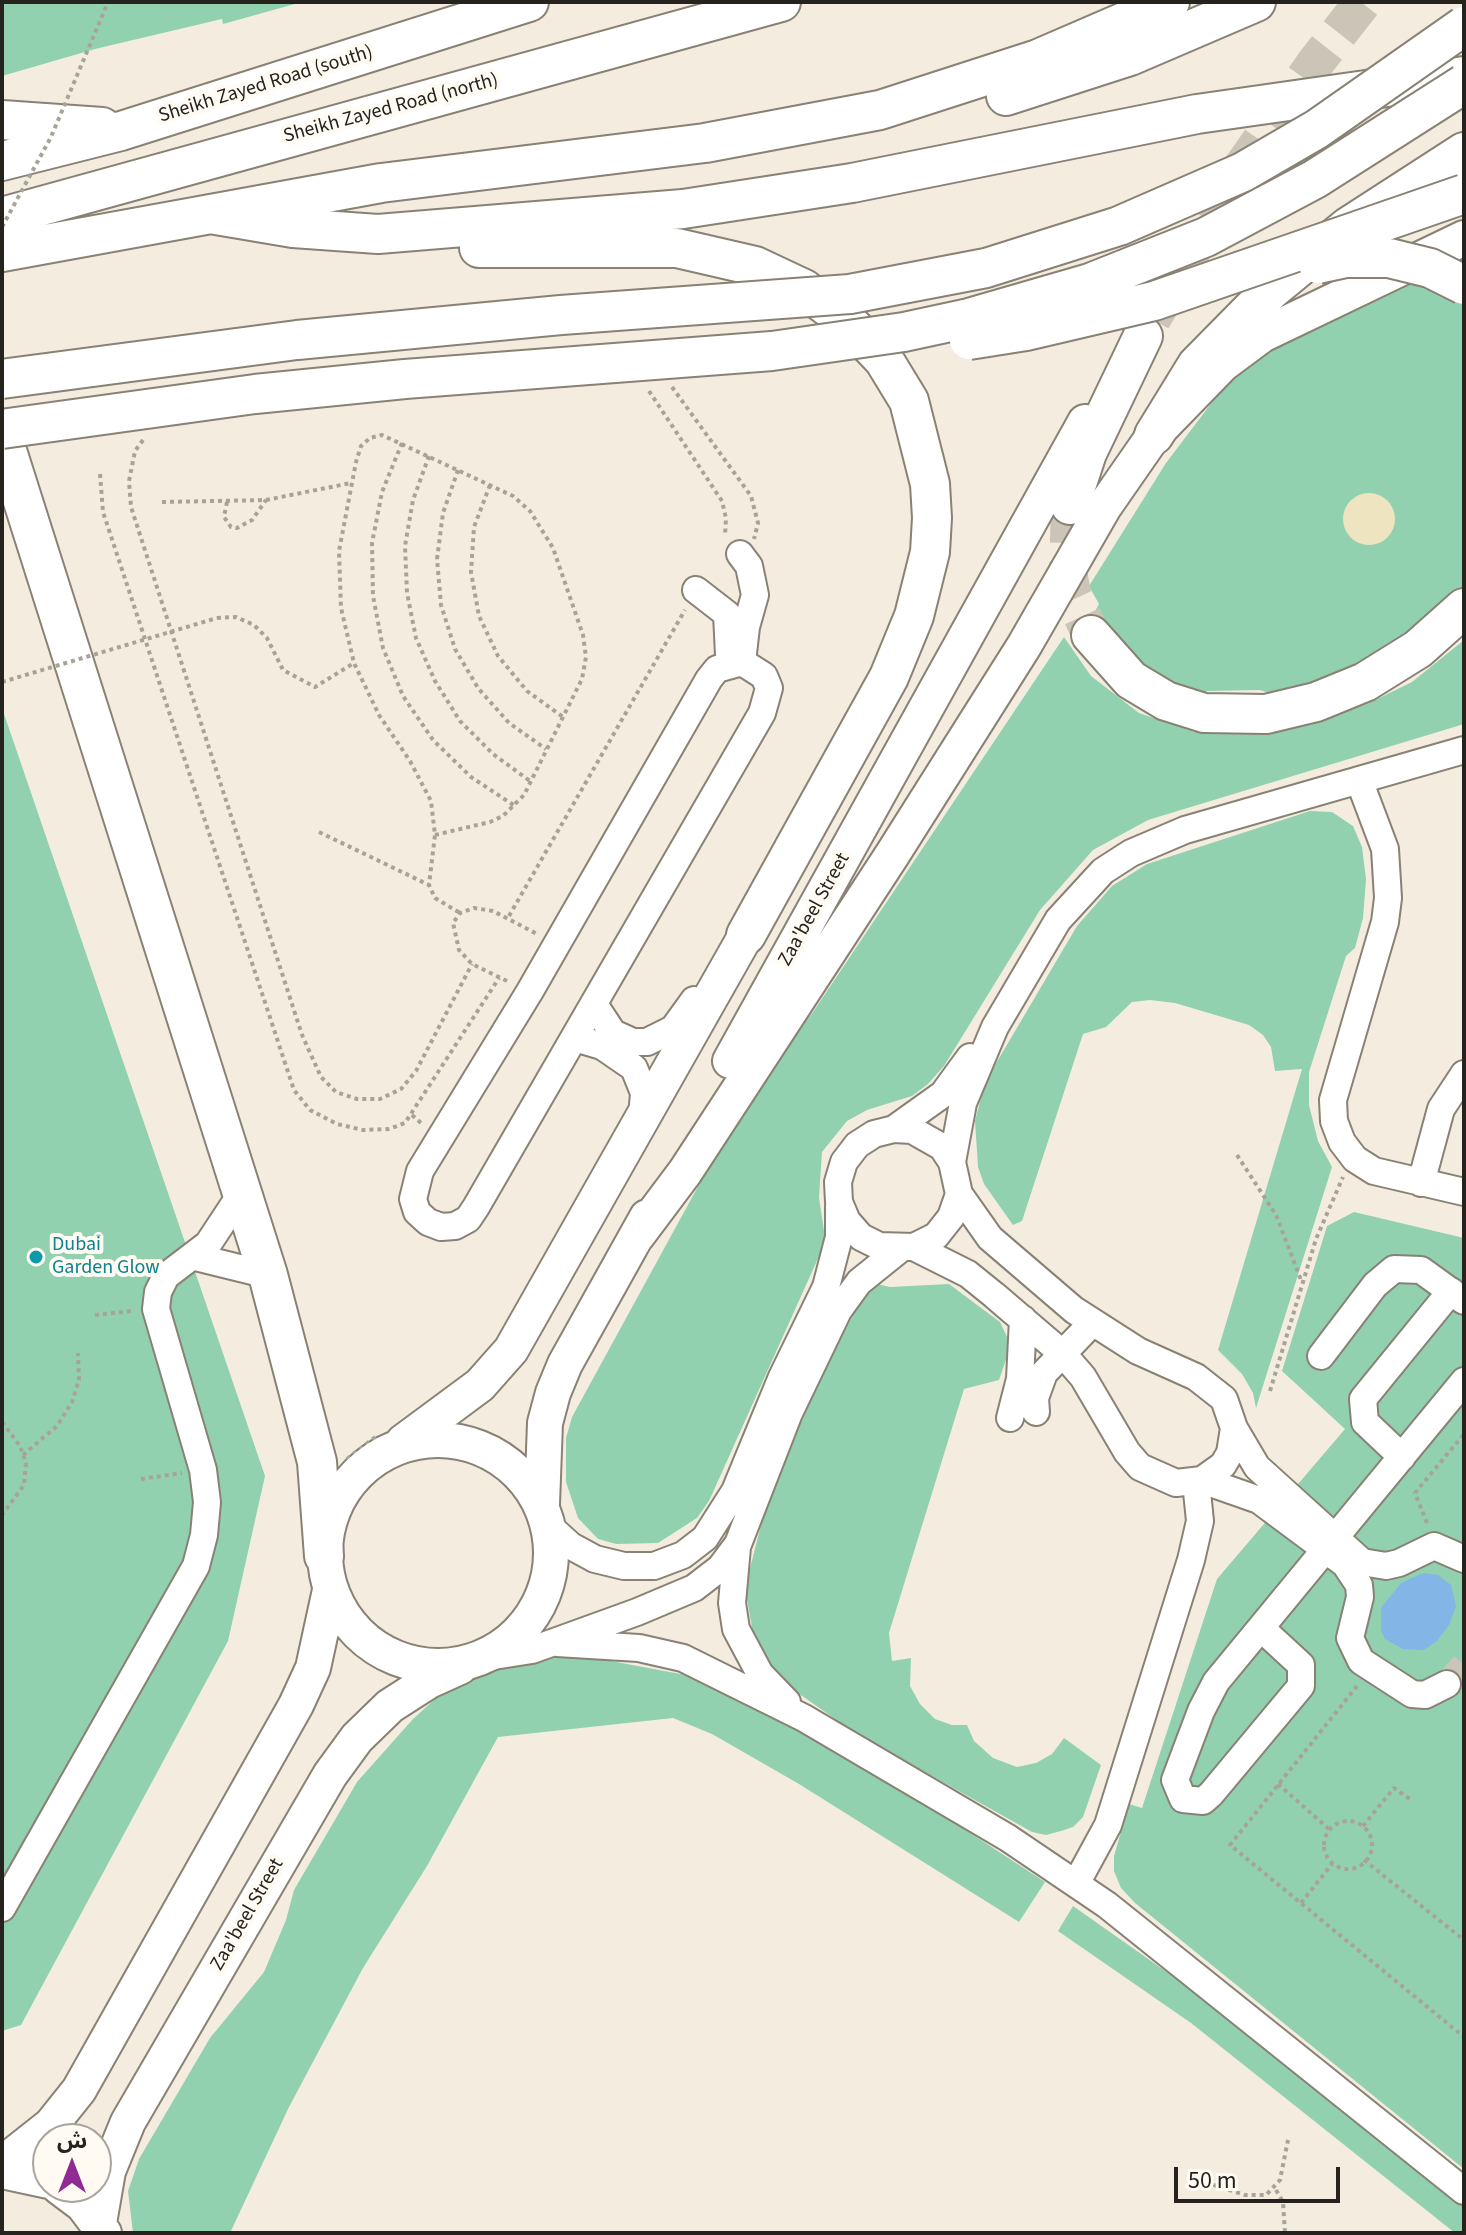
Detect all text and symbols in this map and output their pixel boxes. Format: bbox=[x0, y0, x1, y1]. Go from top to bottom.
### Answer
street label: Sheikh Zayed Road (south) bbox=[156, 41, 376, 129]
street label: Sheikh Zayed Road (north) bbox=[281, 69, 501, 149]
street label: Zaa'beel Street bbox=[774, 849, 856, 971]
place label: Dubai Garden Glow bbox=[52, 1234, 160, 1281]
marker: Dubai Garden Glow bbox=[27, 1248, 45, 1266]
street label: Zaa'beel Street bbox=[206, 1855, 290, 1975]
north arrow bbox=[32, 2123, 112, 2203]
text: ش bbox=[57, 2125, 87, 2157]
scale bar bbox=[1178, 2151, 1344, 2201]
text: 50 m bbox=[1188, 2163, 1237, 2198]

